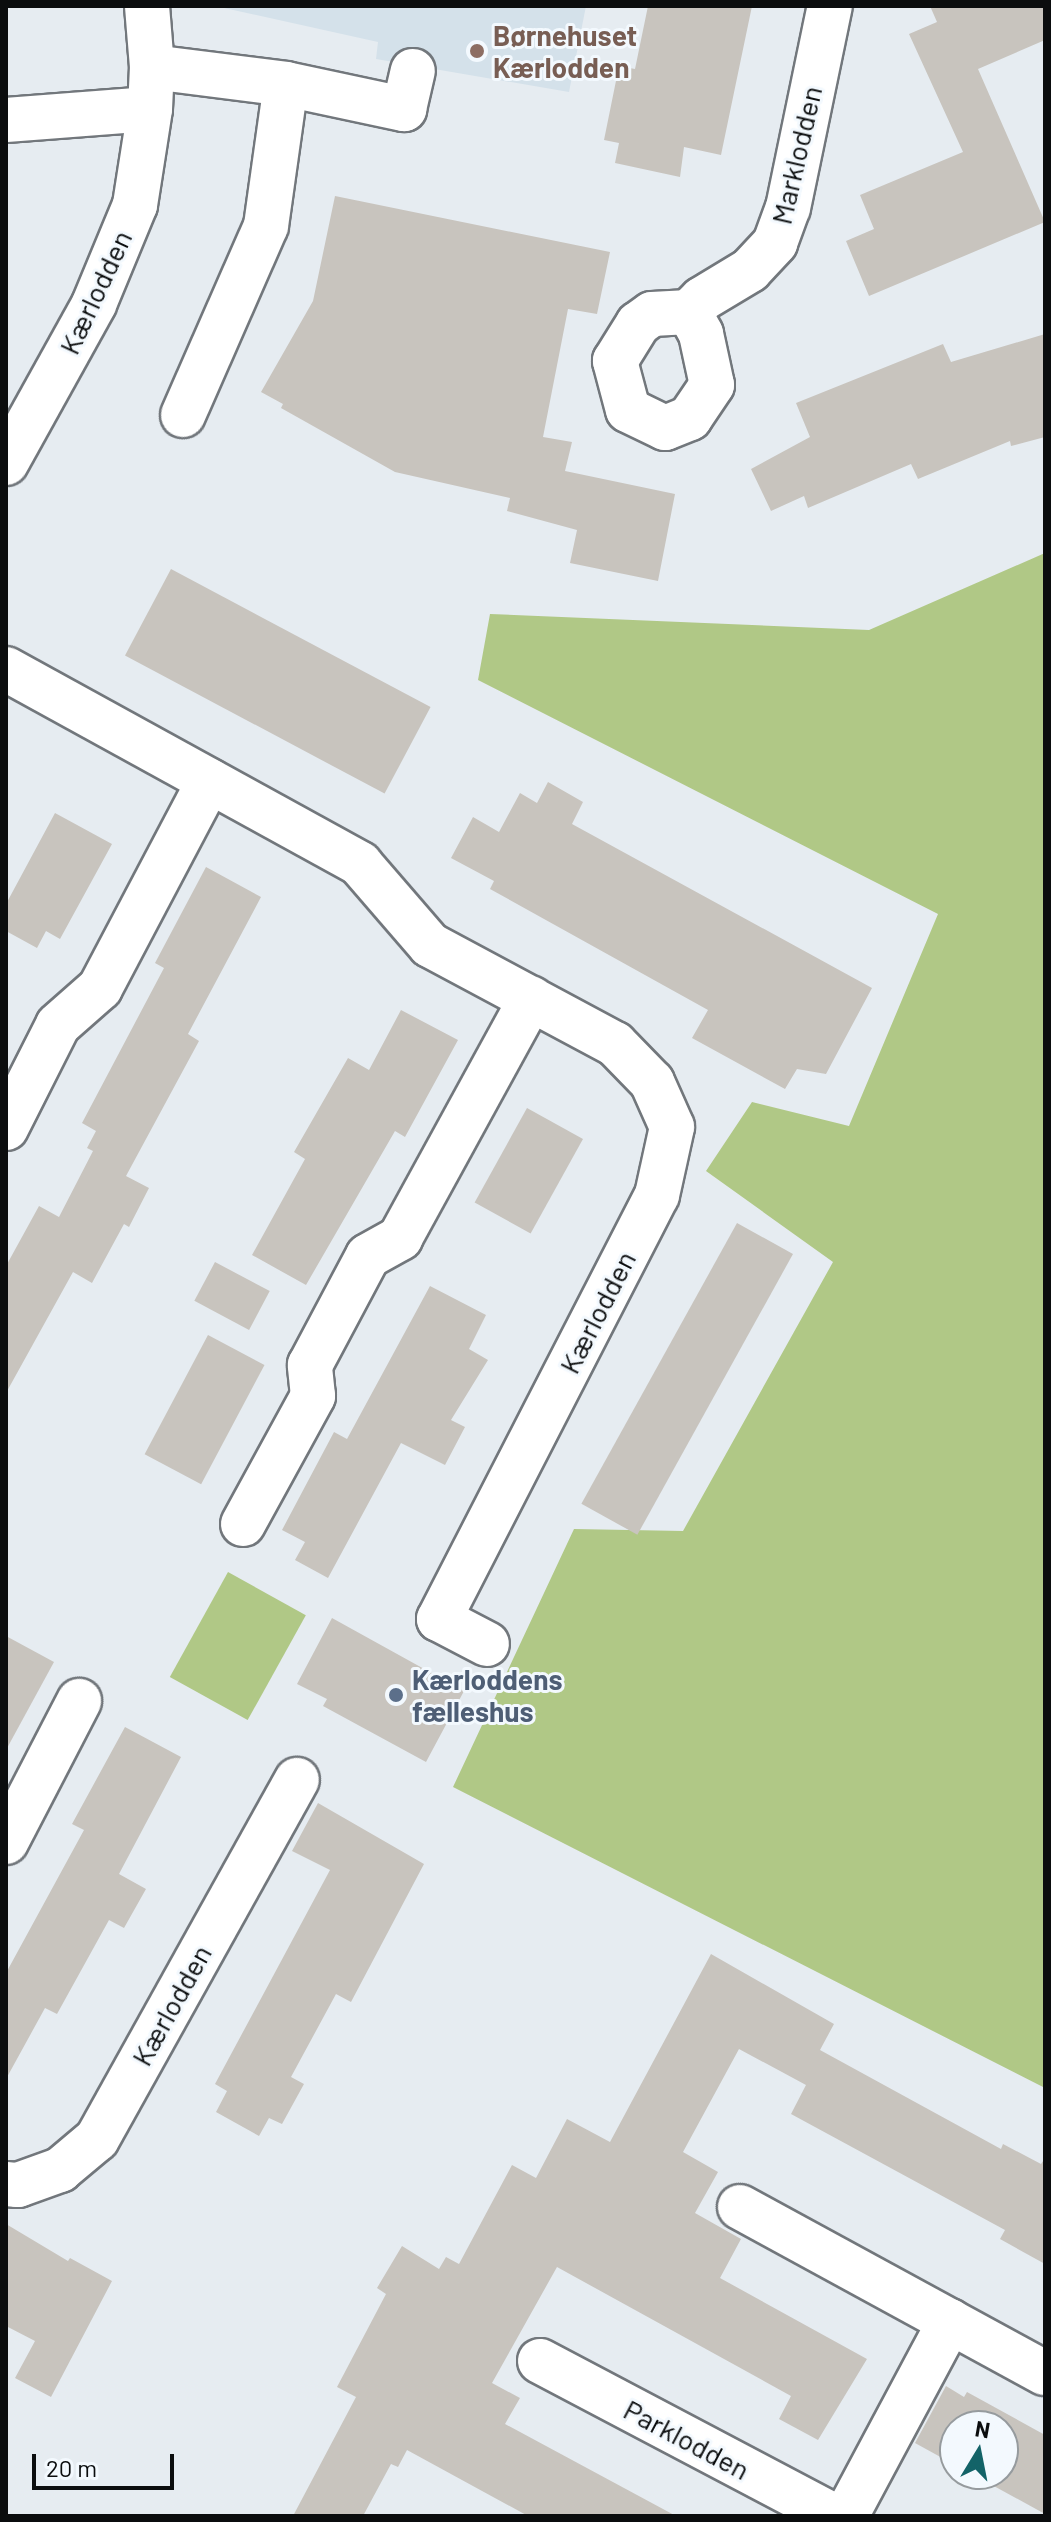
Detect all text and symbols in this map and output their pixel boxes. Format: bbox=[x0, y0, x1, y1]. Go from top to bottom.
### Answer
place label: Børnehuset Kærlodden bbox=[493, 18, 637, 84]
marker: Børnehuset Kærlodden bbox=[468, 42, 486, 60]
street label: Marklodden bbox=[764, 83, 828, 227]
street label: Kærlodden bbox=[52, 225, 138, 359]
street label: Kærlodden bbox=[552, 1245, 642, 1379]
place label: Kærloddens fælleshus bbox=[412, 1662, 563, 1728]
marker: Kærloddens fælleshus bbox=[387, 1686, 405, 1704]
street label: Kærlodden bbox=[124, 1939, 218, 2071]
street label: Parklodden bbox=[618, 2392, 756, 2486]
north arrow bbox=[939, 2410, 1019, 2490]
text: N bbox=[973, 2414, 992, 2442]
scale bar bbox=[36, 2438, 178, 2488]
text: 20 m bbox=[46, 2453, 97, 2482]

